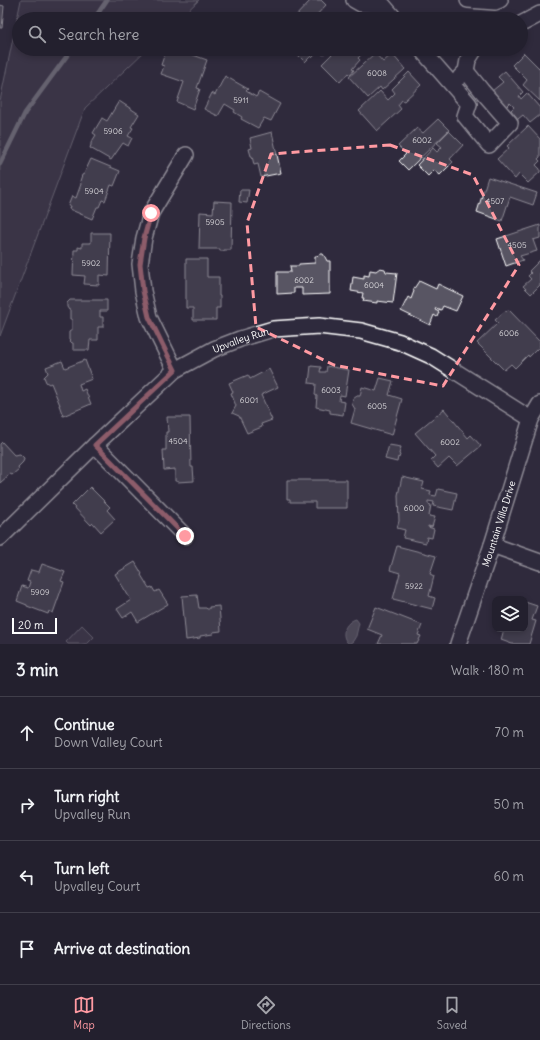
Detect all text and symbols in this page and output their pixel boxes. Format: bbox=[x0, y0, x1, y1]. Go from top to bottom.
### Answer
search box bbox=[12, 12, 528, 56]
icon: search bbox=[26, 23, 48, 45]
text: Search here bbox=[58, 25, 139, 44]
house number: 6008 bbox=[367, 68, 387, 78]
house number: 5911 bbox=[233, 95, 249, 105]
house number: 5906 bbox=[103, 126, 123, 136]
house number: 6002 bbox=[412, 135, 432, 145]
house number: 5904 bbox=[84, 186, 104, 196]
house number: 4507 bbox=[486, 196, 504, 206]
route start bbox=[142, 204, 160, 222]
house number: 5905 bbox=[205, 217, 225, 227]
house number: 4505 bbox=[507, 240, 527, 250]
house number: 5902 bbox=[82, 258, 101, 268]
house number: 6002 bbox=[294, 275, 314, 285]
house number: 6004 bbox=[364, 280, 384, 290]
street label: Upvalley Run bbox=[210, 324, 271, 356]
house number: 6006 bbox=[499, 328, 519, 338]
house number: 6003 bbox=[321, 385, 341, 395]
house number: 6001 bbox=[240, 395, 258, 405]
house number: 6005 bbox=[367, 401, 387, 411]
house number: 4504 bbox=[168, 436, 188, 446]
house number: 6002 bbox=[440, 437, 460, 447]
street label: Mountain Villa Drive bbox=[479, 479, 518, 568]
house number: 6000 bbox=[404, 503, 424, 513]
route end bbox=[176, 527, 194, 545]
house number: 5922 bbox=[405, 581, 424, 591]
house number: 5909 bbox=[30, 587, 50, 597]
map controls bbox=[492, 596, 528, 632]
button: layers bbox=[492, 596, 528, 632]
scale bar bbox=[12, 616, 57, 635]
text: 20 m bbox=[18, 618, 44, 632]
text: 3 min bbox=[16, 659, 58, 681]
text: Walk · 180 m bbox=[451, 662, 524, 679]
text: Continue bbox=[54, 715, 115, 734]
icon: ahead bbox=[16, 722, 38, 744]
text: 70 m bbox=[495, 724, 524, 741]
text: Down Valley Court bbox=[54, 734, 163, 751]
text: Turn right bbox=[54, 787, 119, 806]
icon: right bbox=[16, 794, 38, 816]
text: 50 m bbox=[493, 796, 524, 813]
text: Upvalley Run bbox=[54, 806, 130, 823]
text: Turn left bbox=[54, 859, 109, 878]
icon: left bbox=[16, 866, 38, 888]
text: 60 m bbox=[493, 868, 524, 885]
text: Upvalley Court bbox=[54, 878, 140, 895]
icon: arrive bbox=[16, 938, 38, 960]
text: Arrive at destination bbox=[54, 939, 190, 958]
tab: Map bbox=[73, 994, 95, 1032]
tab: Directions bbox=[241, 994, 291, 1032]
tab: Saved bbox=[437, 994, 467, 1032]

